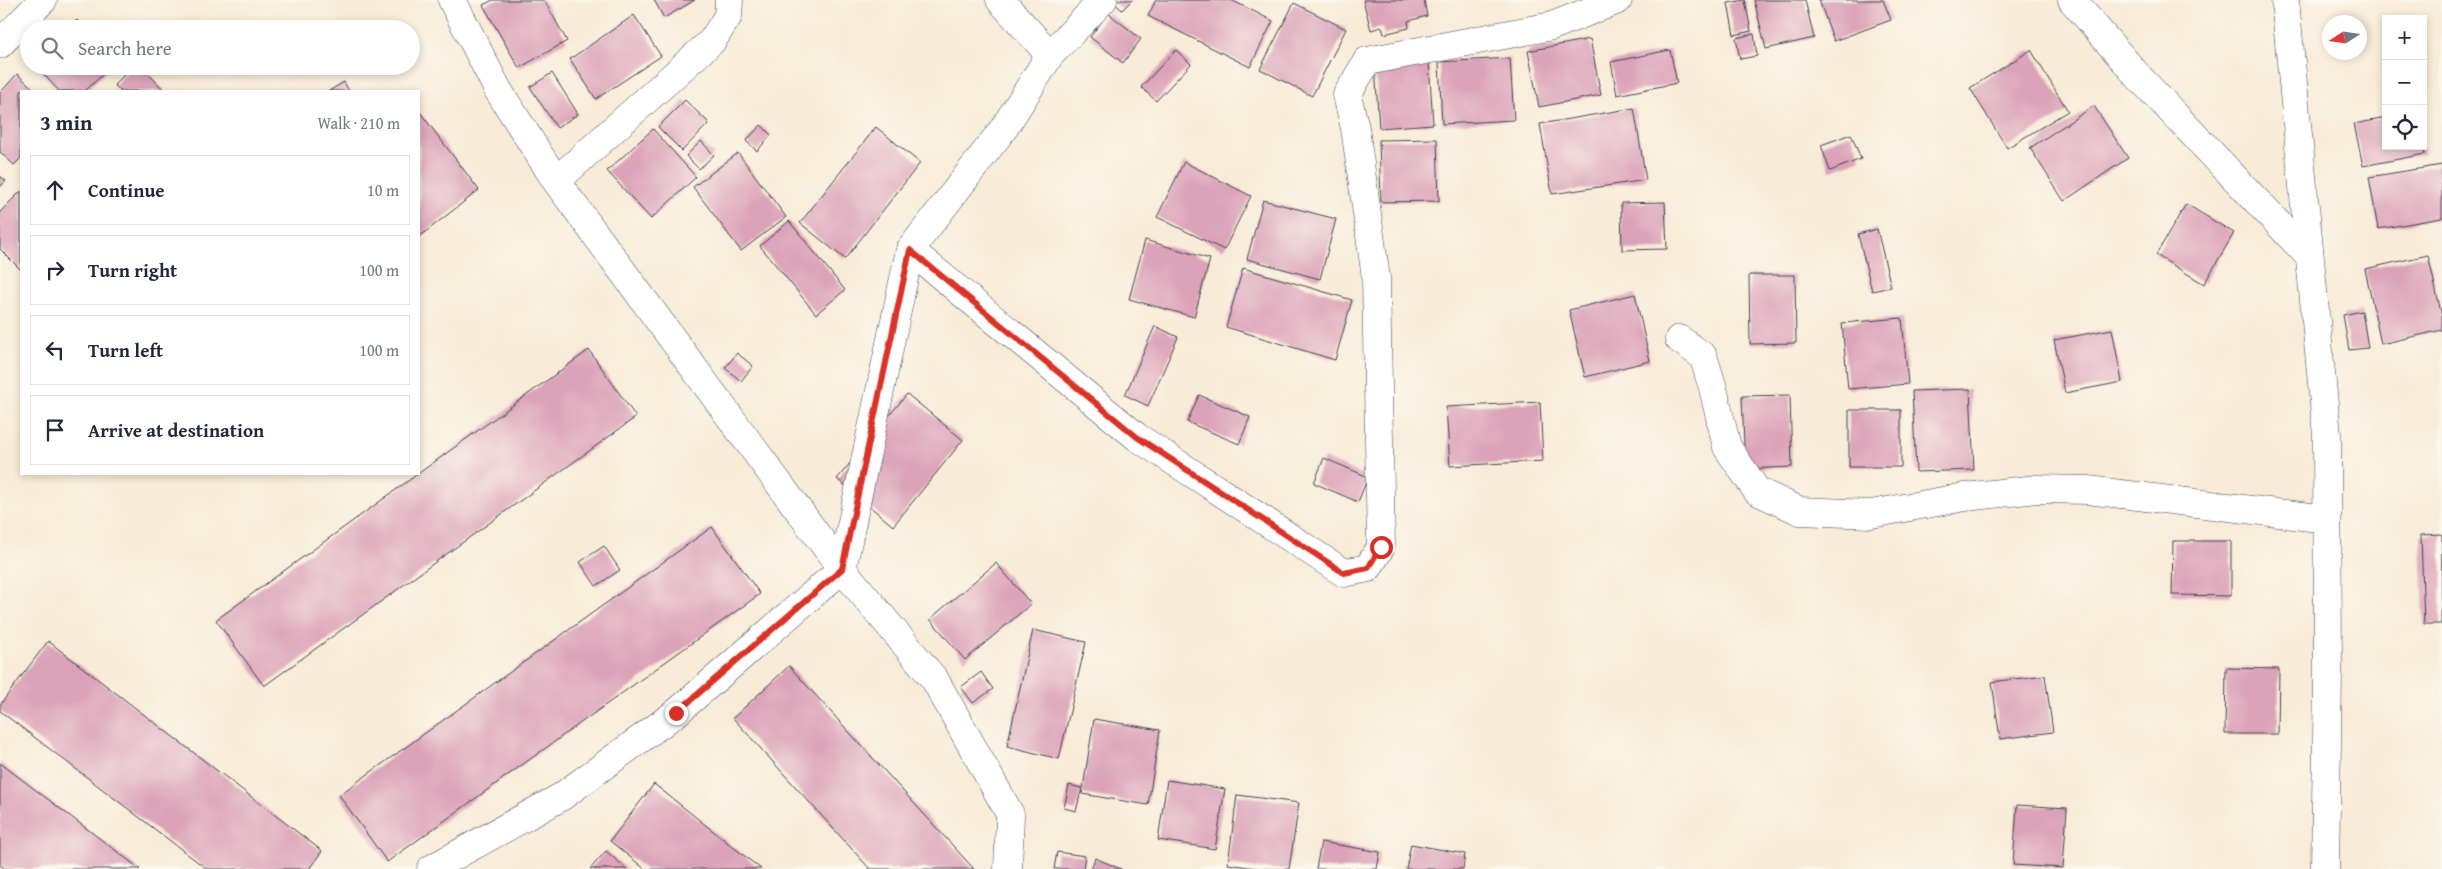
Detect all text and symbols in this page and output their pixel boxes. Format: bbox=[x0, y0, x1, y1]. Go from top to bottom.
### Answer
north arrow bbox=[2322, 15, 2367, 60]
map controls bbox=[2382, 15, 2427, 150]
button: + bbox=[2382, 15, 2427, 60]
search box bbox=[20, 20, 420, 75]
icon: search bbox=[38, 34, 66, 62]
text: Search here bbox=[78, 34, 172, 62]
button: − bbox=[2382, 60, 2427, 105]
button: locate bbox=[2382, 105, 2427, 150]
text: 3 min bbox=[40, 107, 92, 138]
text: Walk · 210 m bbox=[317, 111, 400, 135]
icon: ahead bbox=[41, 176, 69, 204]
text: Continue bbox=[88, 176, 165, 204]
text: 10 m bbox=[367, 178, 399, 202]
icon: right bbox=[41, 256, 69, 284]
text: Turn right bbox=[88, 256, 177, 284]
text: 100 m bbox=[359, 258, 399, 282]
icon: left bbox=[41, 336, 69, 364]
text: Turn left bbox=[88, 336, 163, 364]
text: 100 m bbox=[359, 338, 399, 362]
icon: arrive bbox=[41, 416, 69, 444]
text: Arrive at destination bbox=[88, 416, 264, 444]
route start bbox=[1370, 536, 1393, 559]
route end bbox=[665, 702, 688, 725]

